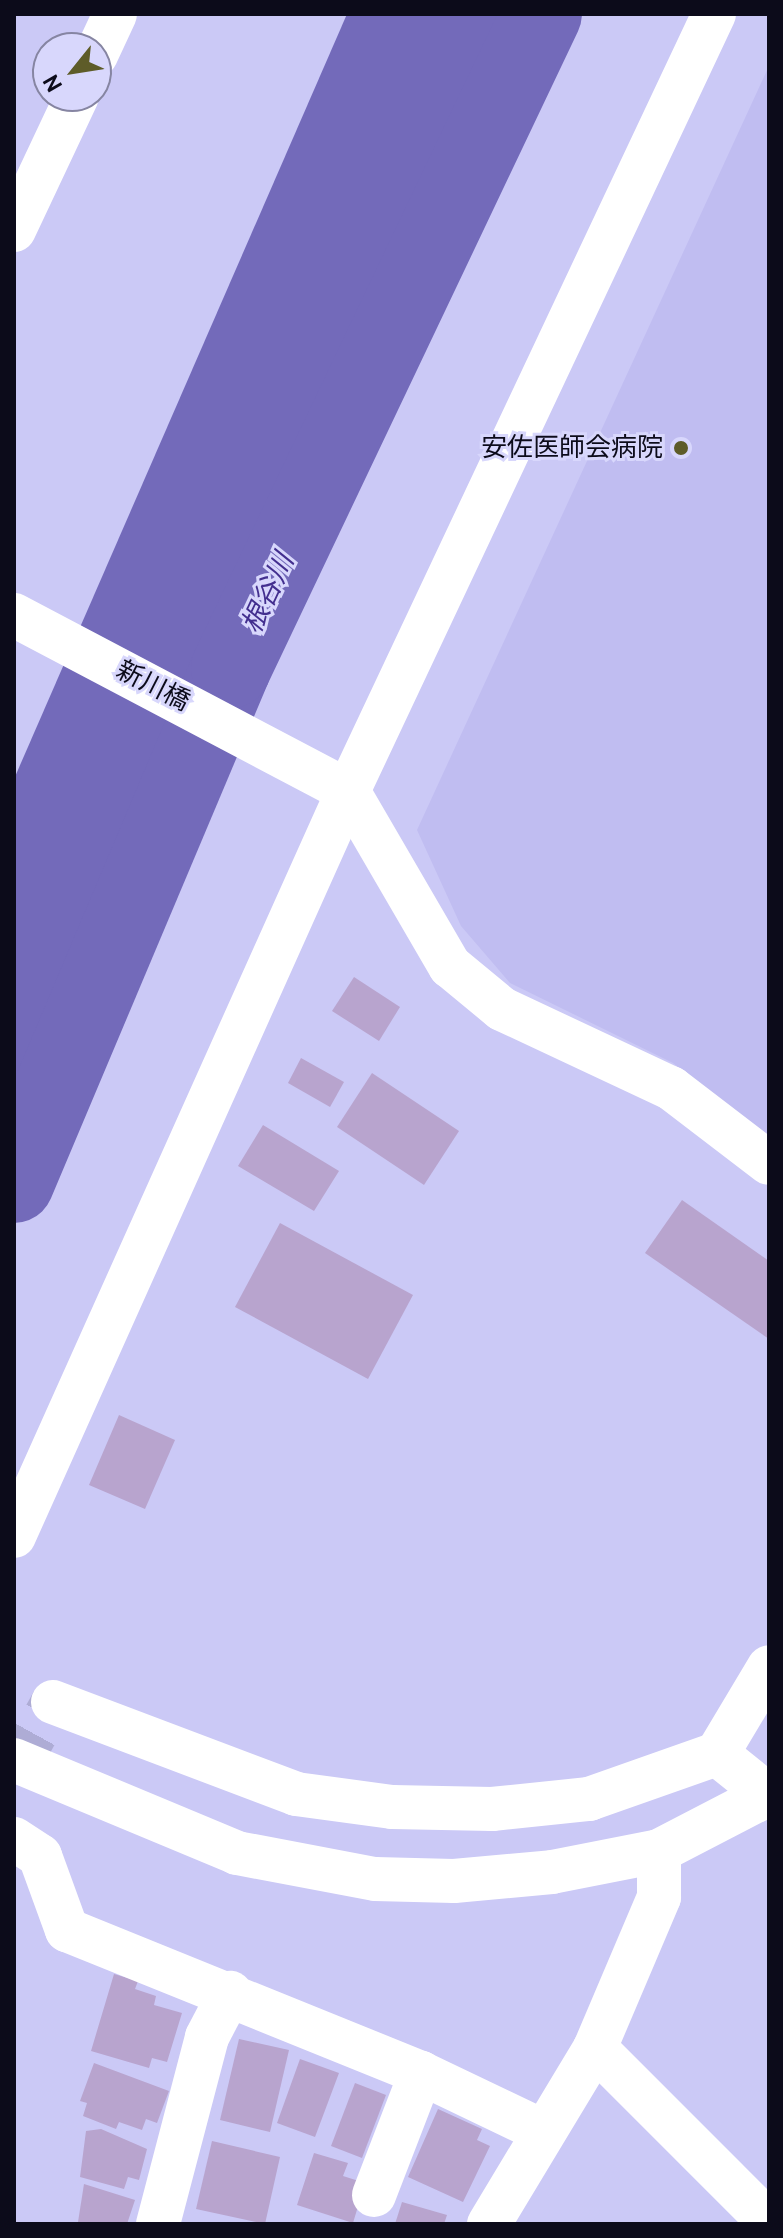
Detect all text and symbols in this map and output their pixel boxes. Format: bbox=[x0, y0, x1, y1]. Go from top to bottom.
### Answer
north arrow bbox=[32, 32, 112, 112]
text: N bbox=[37, 70, 68, 97]
place label: 安佐医師会病院 bbox=[481, 432, 663, 464]
marker: 安佐医師会病院 bbox=[670, 437, 692, 459]
water label: 根谷川 bbox=[234, 548, 300, 638]
street label: 新川橋 bbox=[111, 654, 195, 718]

